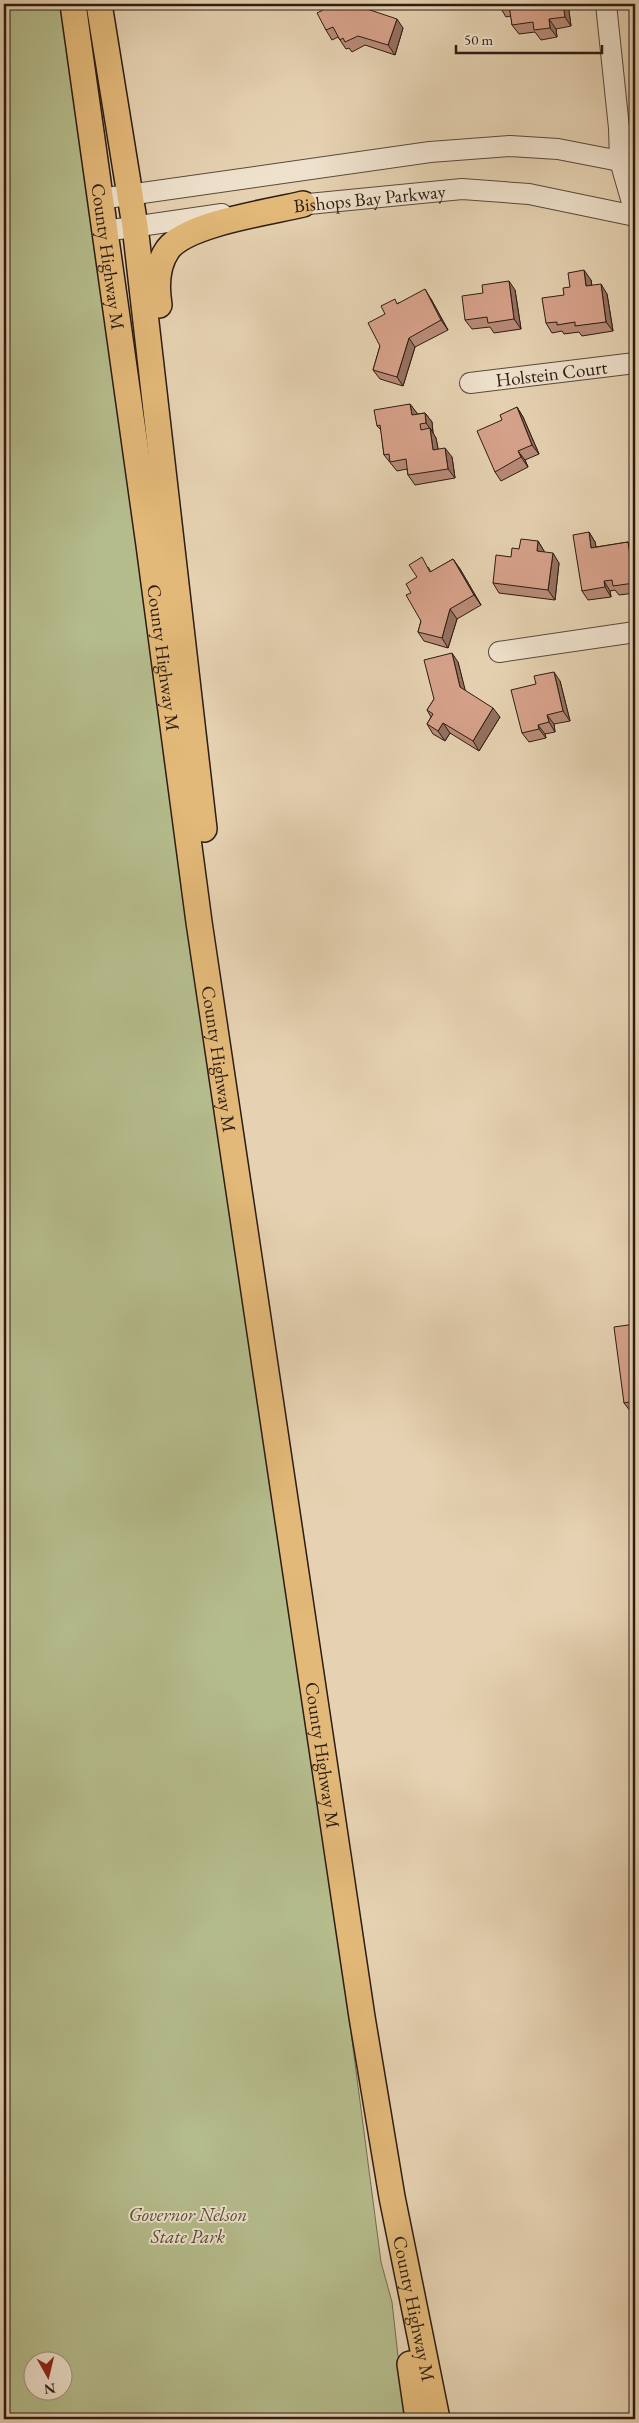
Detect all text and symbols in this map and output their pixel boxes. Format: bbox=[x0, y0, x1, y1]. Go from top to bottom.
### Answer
scale bar bbox=[456, 22, 603, 54]
text: 50 m bbox=[464, 30, 493, 49]
street label: Bishops Bay Parkway bbox=[293, 179, 447, 218]
street label: County Highway M bbox=[85, 182, 131, 332]
street label: Holstein Court bbox=[494, 354, 609, 393]
street label: County Highway M bbox=[141, 583, 186, 733]
street label: County Highway M bbox=[196, 984, 242, 1134]
street label: County Highway M bbox=[299, 1680, 346, 1830]
park label: Governor Nelson State Park bbox=[129, 2202, 247, 2249]
street label: County Highway M bbox=[387, 2234, 441, 2384]
north arrow bbox=[22, 2350, 72, 2400]
text: N bbox=[42, 2379, 57, 2399]

